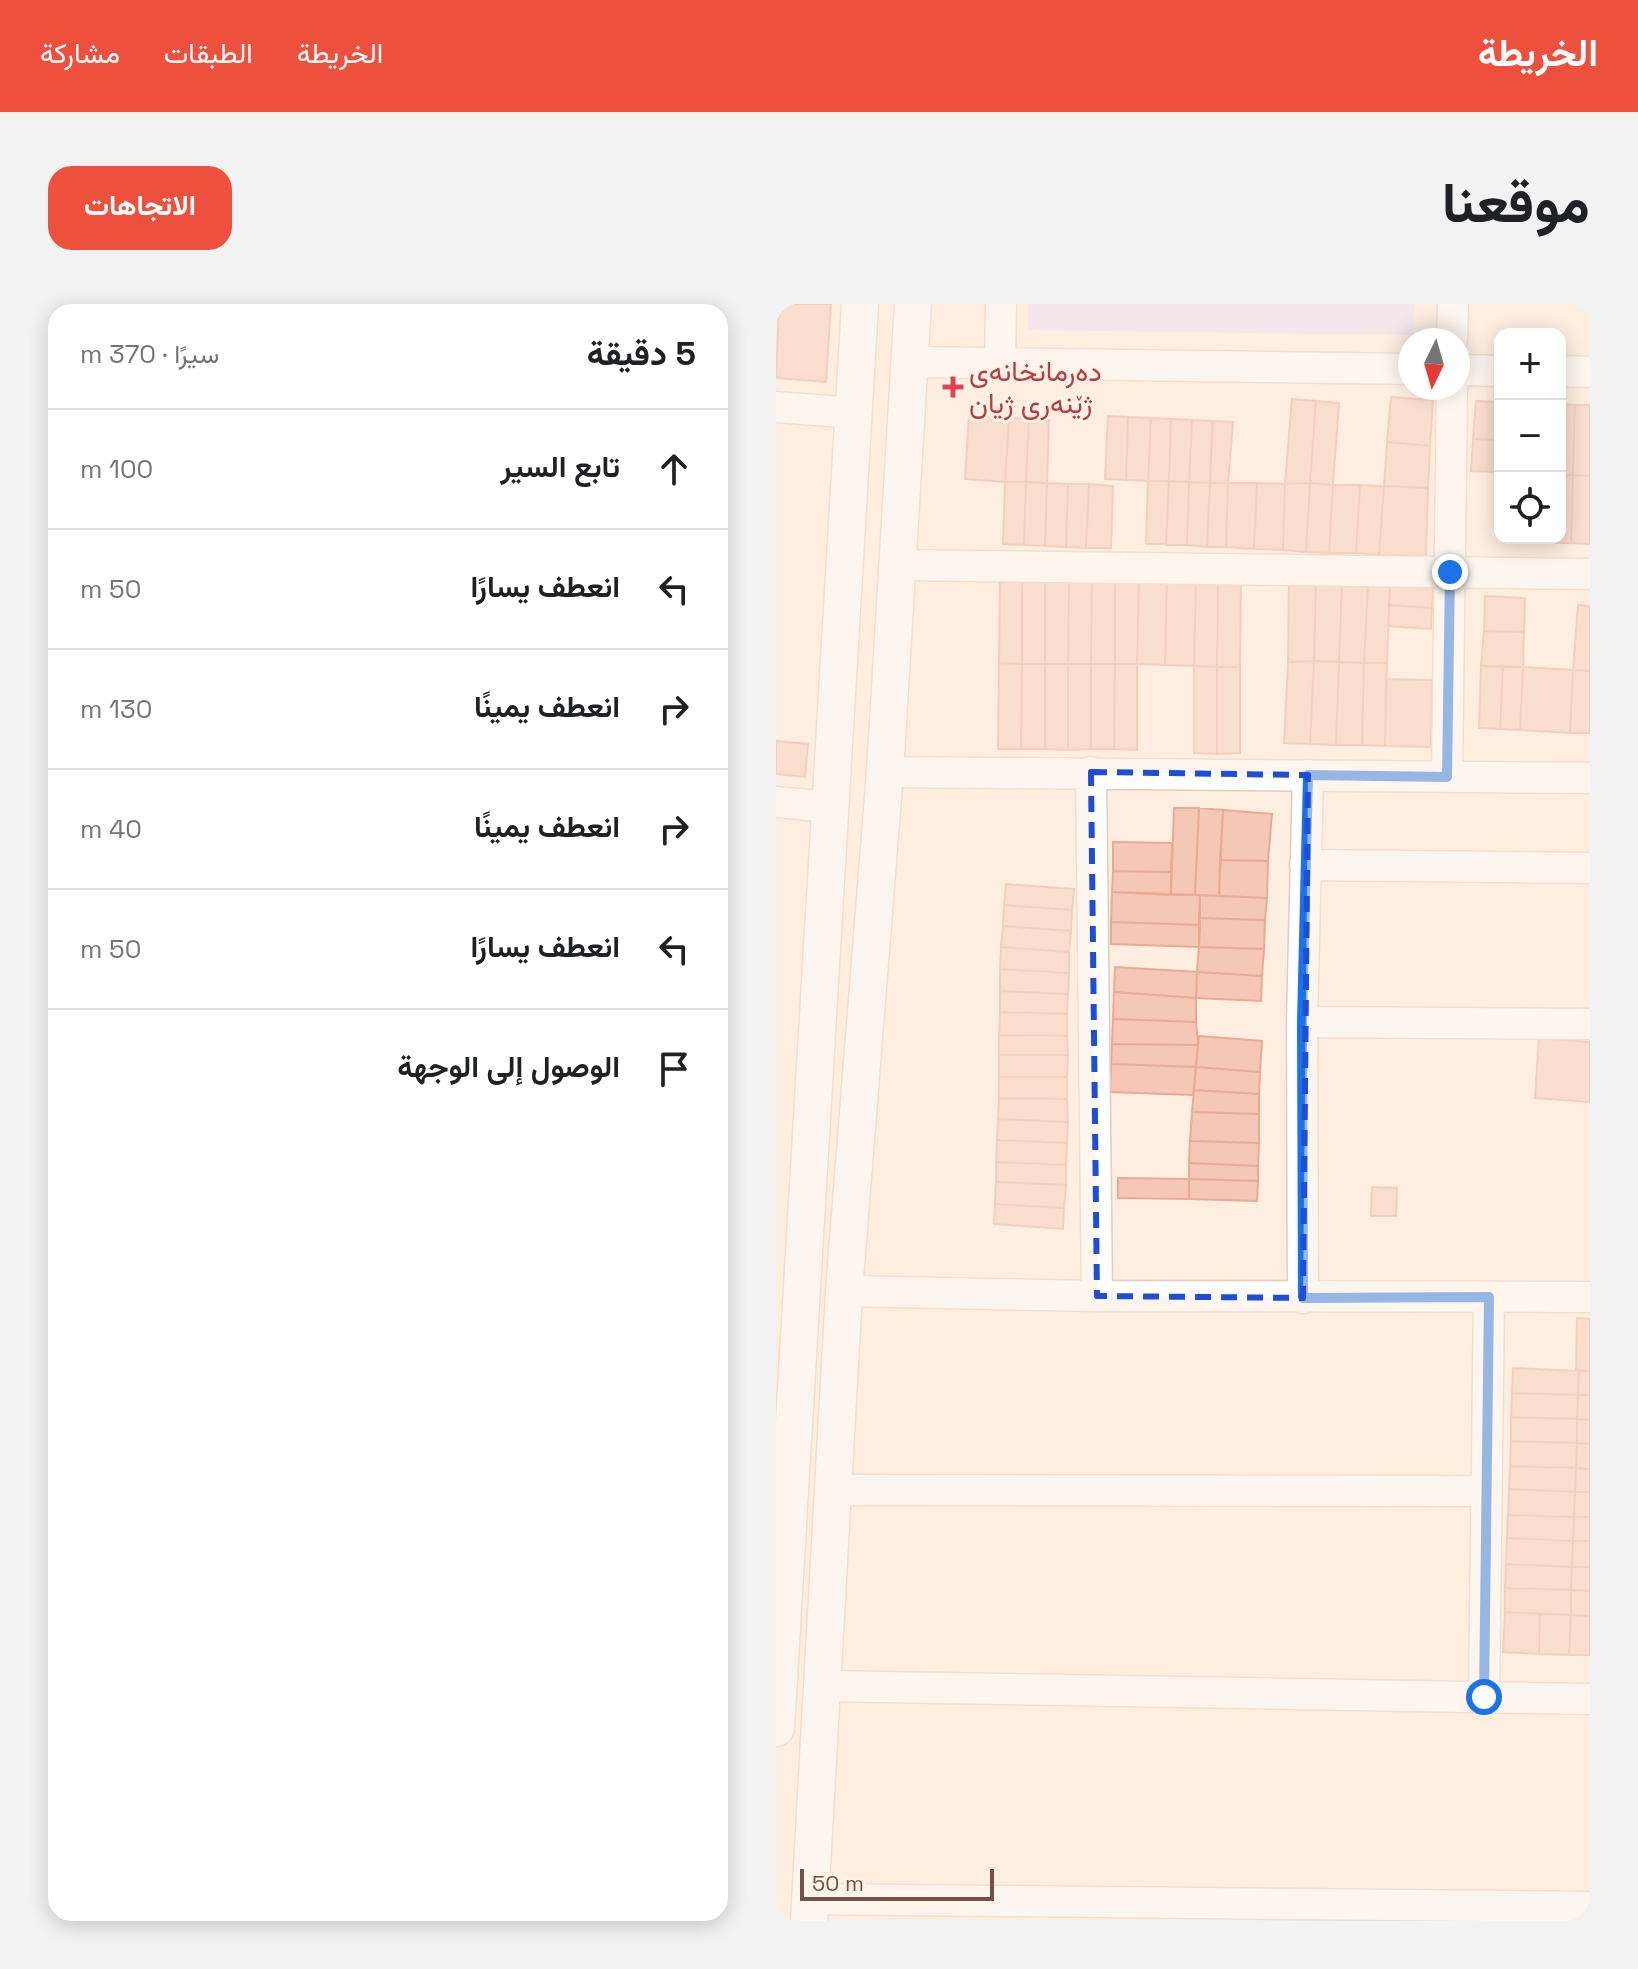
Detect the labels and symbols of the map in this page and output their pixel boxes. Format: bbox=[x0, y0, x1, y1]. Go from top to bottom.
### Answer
north arrow bbox=[1398, 328, 1470, 400]
place label: دەرمانخانەی ژێنەری ژیان bbox=[969, 353, 1102, 421]
marker: دەرمانخانەی ژێنەری ژیان bbox=[944, 378, 962, 396]
route end bbox=[1432, 554, 1468, 590]
route start bbox=[1466, 1679, 1502, 1715]
scale bar bbox=[800, 1865, 994, 1901]

